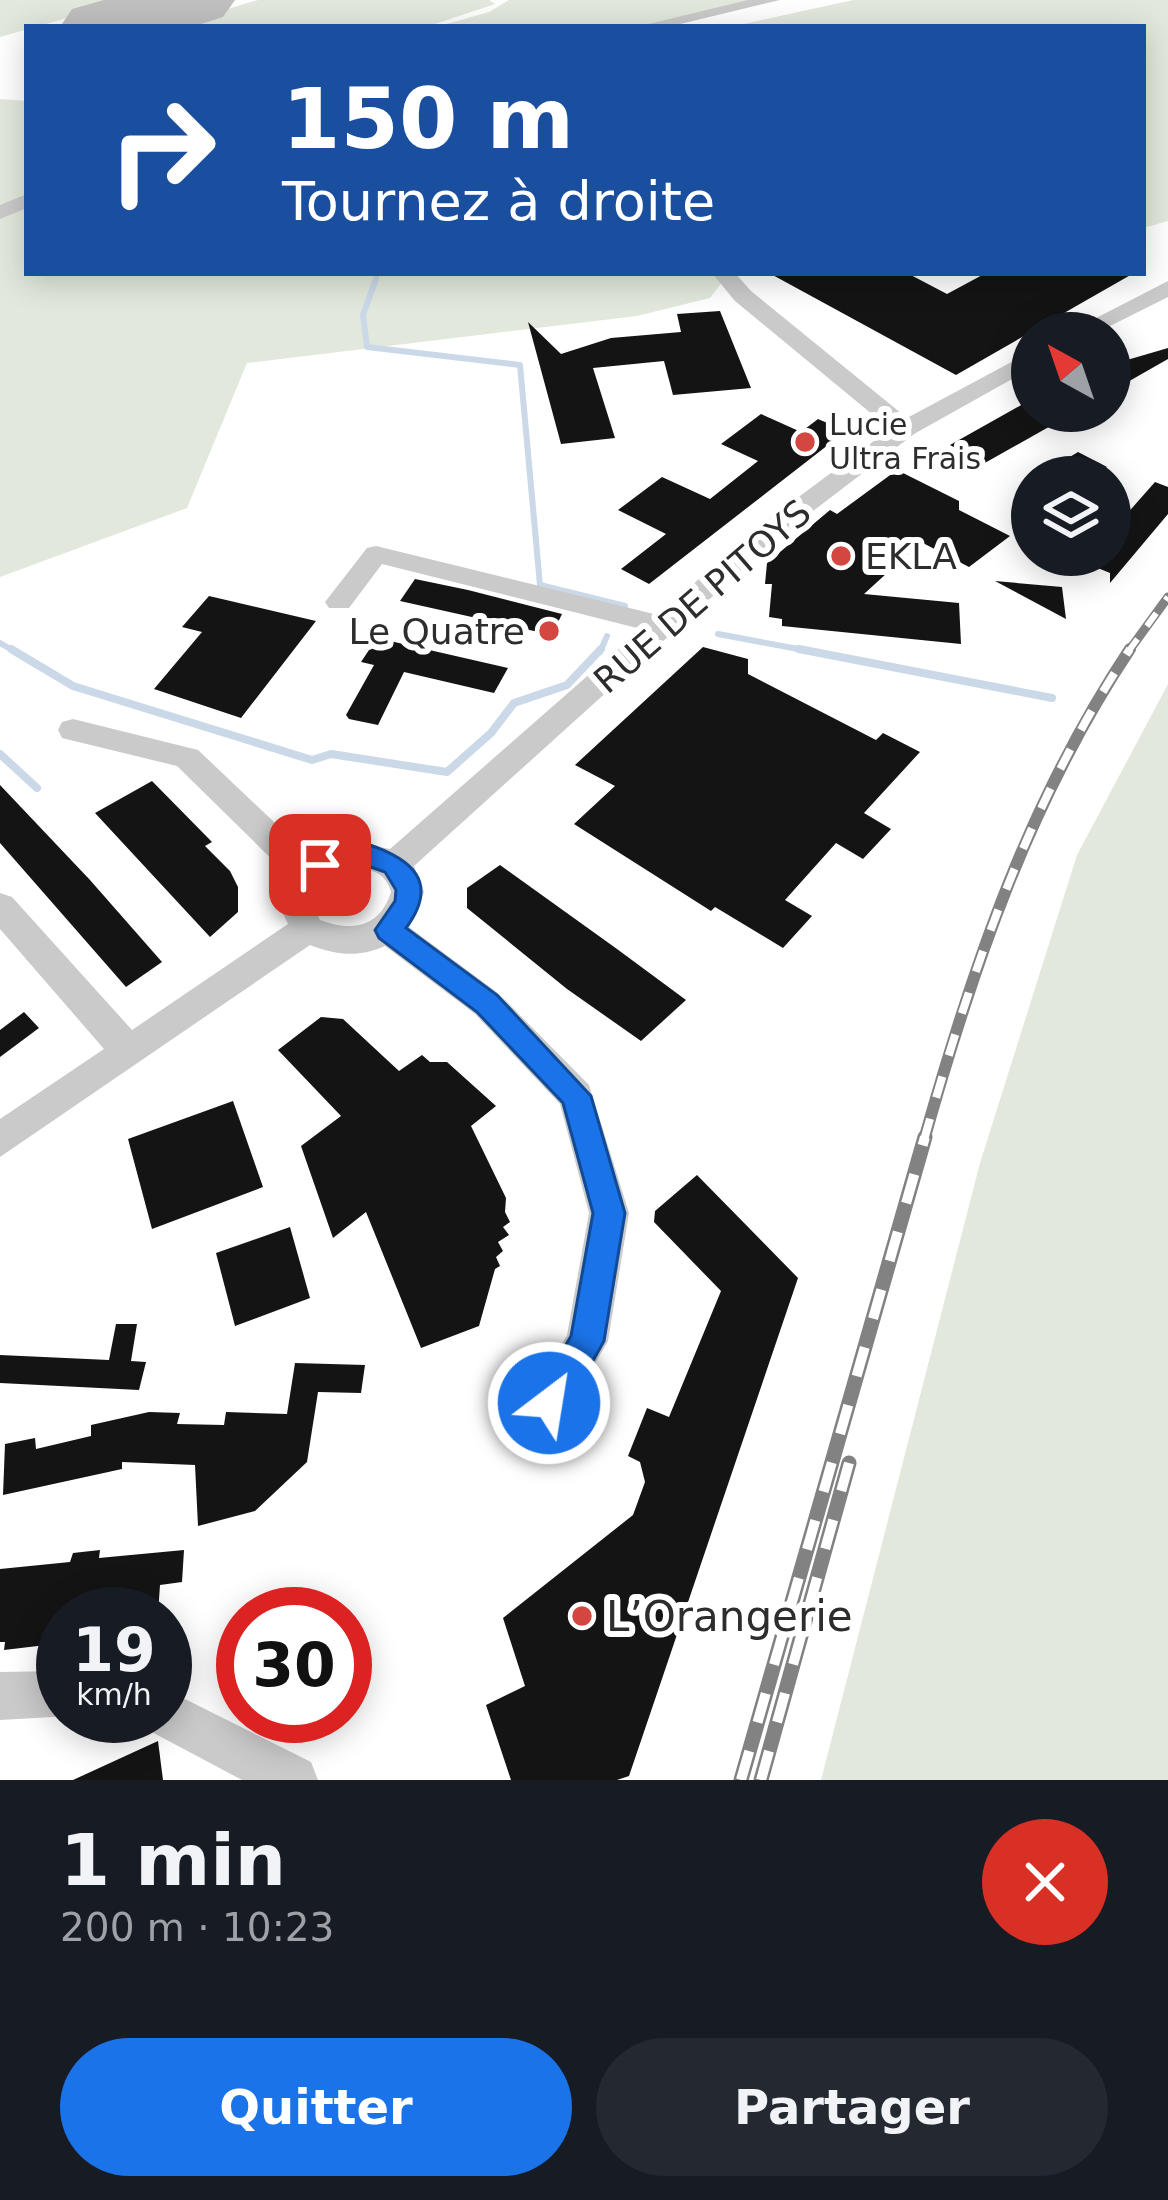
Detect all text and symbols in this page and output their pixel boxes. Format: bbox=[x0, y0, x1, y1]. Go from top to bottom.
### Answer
text: 150 m bbox=[282, 70, 574, 168]
icon: right bbox=[84, 72, 240, 228]
text: Tournez à droite bbox=[282, 170, 715, 233]
north arrow bbox=[1011, 312, 1131, 432]
map controls bbox=[1011, 312, 1131, 576]
place label: Lucie Ultra Frais bbox=[829, 407, 981, 476]
marker: Lucie Ultra Frais bbox=[792, 429, 818, 455]
button: layers bbox=[1011, 456, 1131, 576]
street label: RUE DE PITOYS bbox=[586, 491, 819, 701]
place label: EKLA bbox=[865, 536, 957, 577]
marker: EKLA bbox=[828, 543, 854, 569]
place label: Le Quatre bbox=[348, 611, 525, 652]
marker: Le Quatre bbox=[536, 618, 562, 644]
pin bbox=[269, 814, 371, 916]
icon: arrive bbox=[287, 832, 353, 898]
position arrow bbox=[486, 1340, 612, 1466]
speed limit sign: 30 bbox=[216, 1587, 372, 1743]
place label: L’Orangerie bbox=[606, 1592, 853, 1641]
marker: L’Orangerie bbox=[569, 1603, 595, 1629]
text: 19 bbox=[72, 1615, 156, 1685]
text: km/h bbox=[76, 1677, 152, 1712]
text: 1 min bbox=[60, 1818, 286, 1902]
button: close bbox=[982, 1819, 1108, 1945]
text: 200 m · 10:23 bbox=[60, 1905, 334, 1950]
button: Quitter bbox=[60, 2038, 572, 2176]
button: Partager bbox=[596, 2038, 1108, 2176]

